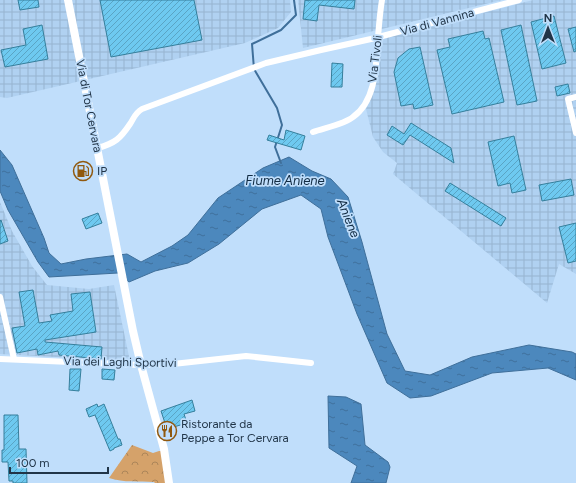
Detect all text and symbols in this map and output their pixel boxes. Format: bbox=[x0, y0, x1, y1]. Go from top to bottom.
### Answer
street label: Via di Vannina bbox=[399, 5, 475, 39]
north arrow bbox=[528, 8, 568, 48]
text: N bbox=[544, 12, 552, 25]
street label: Via Tivoli bbox=[365, 34, 385, 84]
street label: Via di Tor Cervara bbox=[73, 58, 105, 154]
fuel station icon: IP bbox=[72, 160, 94, 182]
place label: IP bbox=[97, 164, 107, 178]
water label: Fiume Aniene bbox=[245, 173, 325, 188]
water label: Aniene bbox=[334, 196, 363, 240]
street label: Via dei Laghi Sportivi bbox=[63, 354, 177, 370]
place label: Ristorante da Peppe a Tor Cervara bbox=[181, 417, 289, 445]
restaurant icon: Ristorante da Peppe a Tor Cervara bbox=[156, 420, 178, 442]
scale bar bbox=[10, 449, 108, 475]
text: 100 m bbox=[16, 456, 50, 470]

